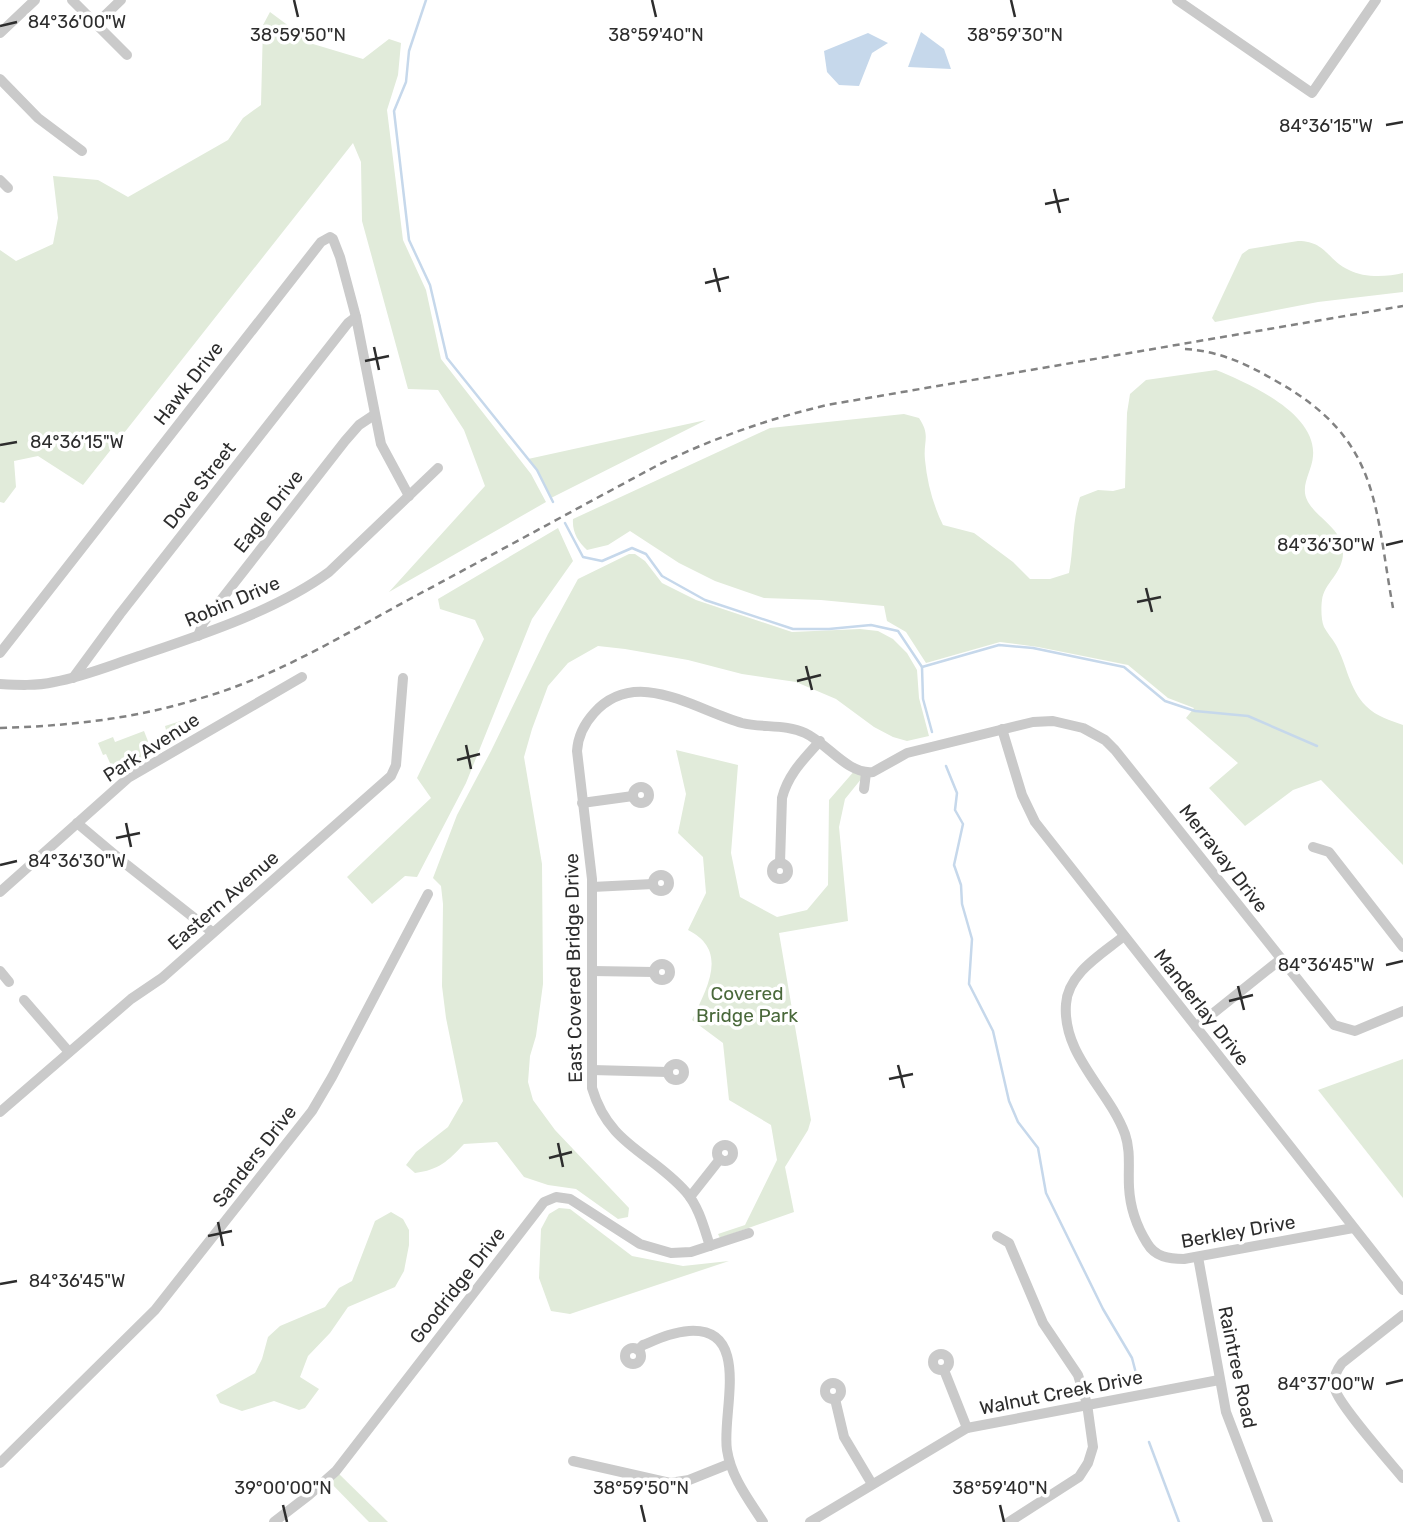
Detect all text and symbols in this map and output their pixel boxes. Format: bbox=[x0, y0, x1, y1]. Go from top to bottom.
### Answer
text: 84°36'00"W bbox=[28, 11, 126, 33]
text: 38°59'50"N bbox=[250, 24, 346, 46]
text: 38°59'40"N bbox=[608, 24, 704, 46]
text: 38°59'30"N bbox=[967, 24, 1063, 46]
text: 84°36'15"W bbox=[1279, 115, 1373, 137]
street label: Hawk Drive bbox=[149, 337, 228, 429]
text: 84°36'15"W bbox=[30, 431, 124, 453]
street label: Dove Street bbox=[158, 437, 241, 533]
street label: Eagle Drive bbox=[229, 465, 308, 557]
text: 84°36'30"W bbox=[1277, 534, 1375, 556]
street label: Robin Drive bbox=[181, 571, 283, 632]
street label: Park Avenue bbox=[99, 708, 204, 787]
street label: Merravay Drive bbox=[1174, 800, 1273, 917]
street label: Eastern Avenue bbox=[163, 846, 283, 955]
text: 84°36'30"W bbox=[28, 850, 126, 872]
street label: East Covered Bridge Drive bbox=[560, 853, 587, 1083]
street label: Manderlay Drive bbox=[1149, 944, 1254, 1070]
text: 84°36'45"W bbox=[1278, 954, 1374, 976]
park label: Covered Bridge Park bbox=[696, 982, 798, 1027]
street label: Sanders Drive bbox=[207, 1101, 301, 1212]
street label: Berkley Drive bbox=[1179, 1210, 1297, 1253]
street label: Goodridge Drive bbox=[405, 1222, 510, 1348]
text: 84°36'45"W bbox=[29, 1270, 125, 1292]
street label: Raintree Road bbox=[1213, 1304, 1262, 1430]
street label: Walnut Creek Drive bbox=[977, 1365, 1145, 1420]
text: 84°37'00"W bbox=[1277, 1373, 1375, 1395]
text: 39°00'00"N bbox=[234, 1477, 332, 1499]
text: 38°59'50"N bbox=[593, 1477, 689, 1499]
text: 38°59'40"N bbox=[952, 1477, 1048, 1499]

